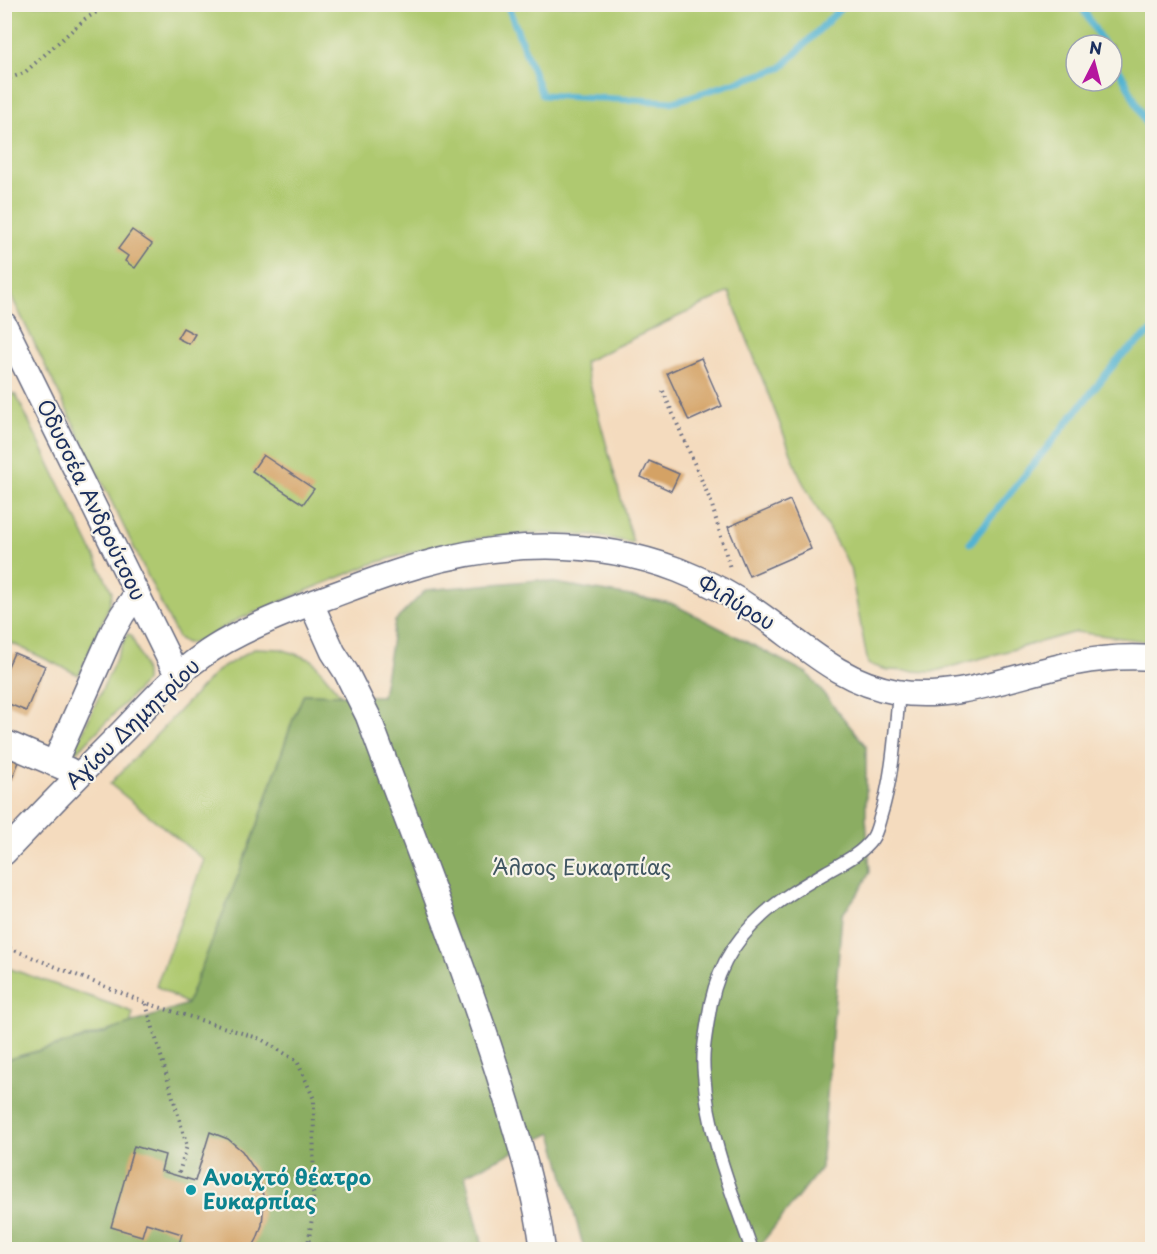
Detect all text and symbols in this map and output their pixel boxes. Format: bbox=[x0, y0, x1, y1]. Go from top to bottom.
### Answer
north arrow bbox=[1064, 33, 1124, 93]
text: N bbox=[1088, 34, 1103, 60]
street label: Οδυσσέα Ανδρούτσου bbox=[30, 393, 156, 605]
street label: Φιλύρου bbox=[692, 566, 782, 637]
street label: Αγίου Δημητρίου bbox=[57, 650, 206, 795]
park label: Άλσος Ευκαρπίας bbox=[493, 850, 672, 882]
place label: Ανοιχτό θέατρο Ευκαρπίας bbox=[203, 1160, 371, 1216]
marker: Ανοιχτό θέατρο Ευκαρπίας bbox=[184, 1183, 198, 1197]

